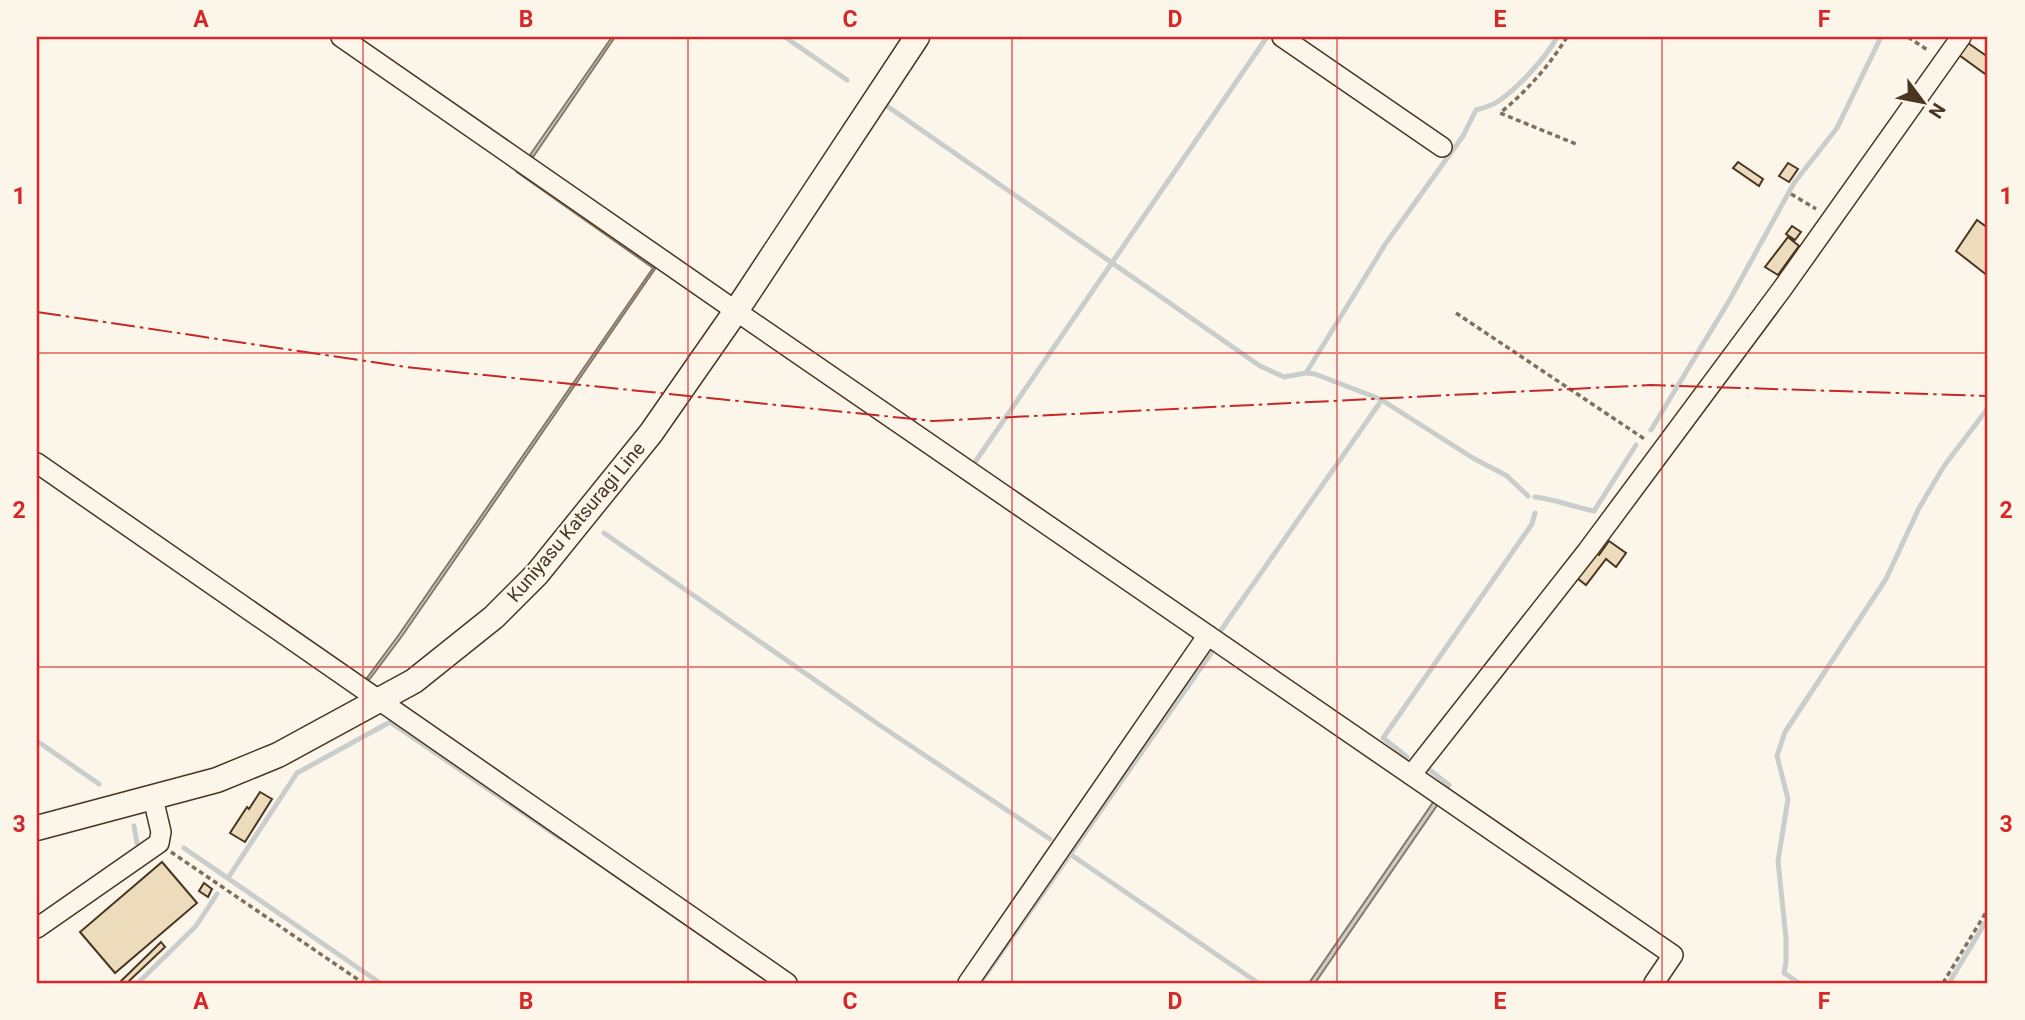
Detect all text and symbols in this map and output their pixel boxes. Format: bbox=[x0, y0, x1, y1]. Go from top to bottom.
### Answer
text: A bbox=[193, 6, 209, 33]
text: B bbox=[519, 6, 533, 33]
text: C bbox=[842, 6, 858, 33]
text: D bbox=[1168, 6, 1182, 33]
text: E bbox=[1494, 6, 1507, 33]
text: F bbox=[1818, 6, 1831, 33]
north arrow bbox=[1888, 66, 1958, 136]
text: N bbox=[1924, 99, 1950, 123]
text: 1 bbox=[12, 183, 26, 210]
text: 1 bbox=[1999, 183, 2013, 210]
street label: Kuniyasu Katsuragi Line bbox=[502, 437, 650, 607]
text: 2 bbox=[12, 497, 26, 524]
text: 2 bbox=[1999, 497, 2013, 524]
text: 3 bbox=[12, 811, 26, 838]
text: 3 bbox=[1999, 811, 2013, 838]
text: A bbox=[193, 988, 209, 1015]
text: B bbox=[519, 988, 533, 1015]
text: C bbox=[842, 988, 858, 1015]
text: D bbox=[1168, 988, 1182, 1015]
text: E bbox=[1494, 988, 1507, 1015]
text: F bbox=[1818, 988, 1831, 1015]

